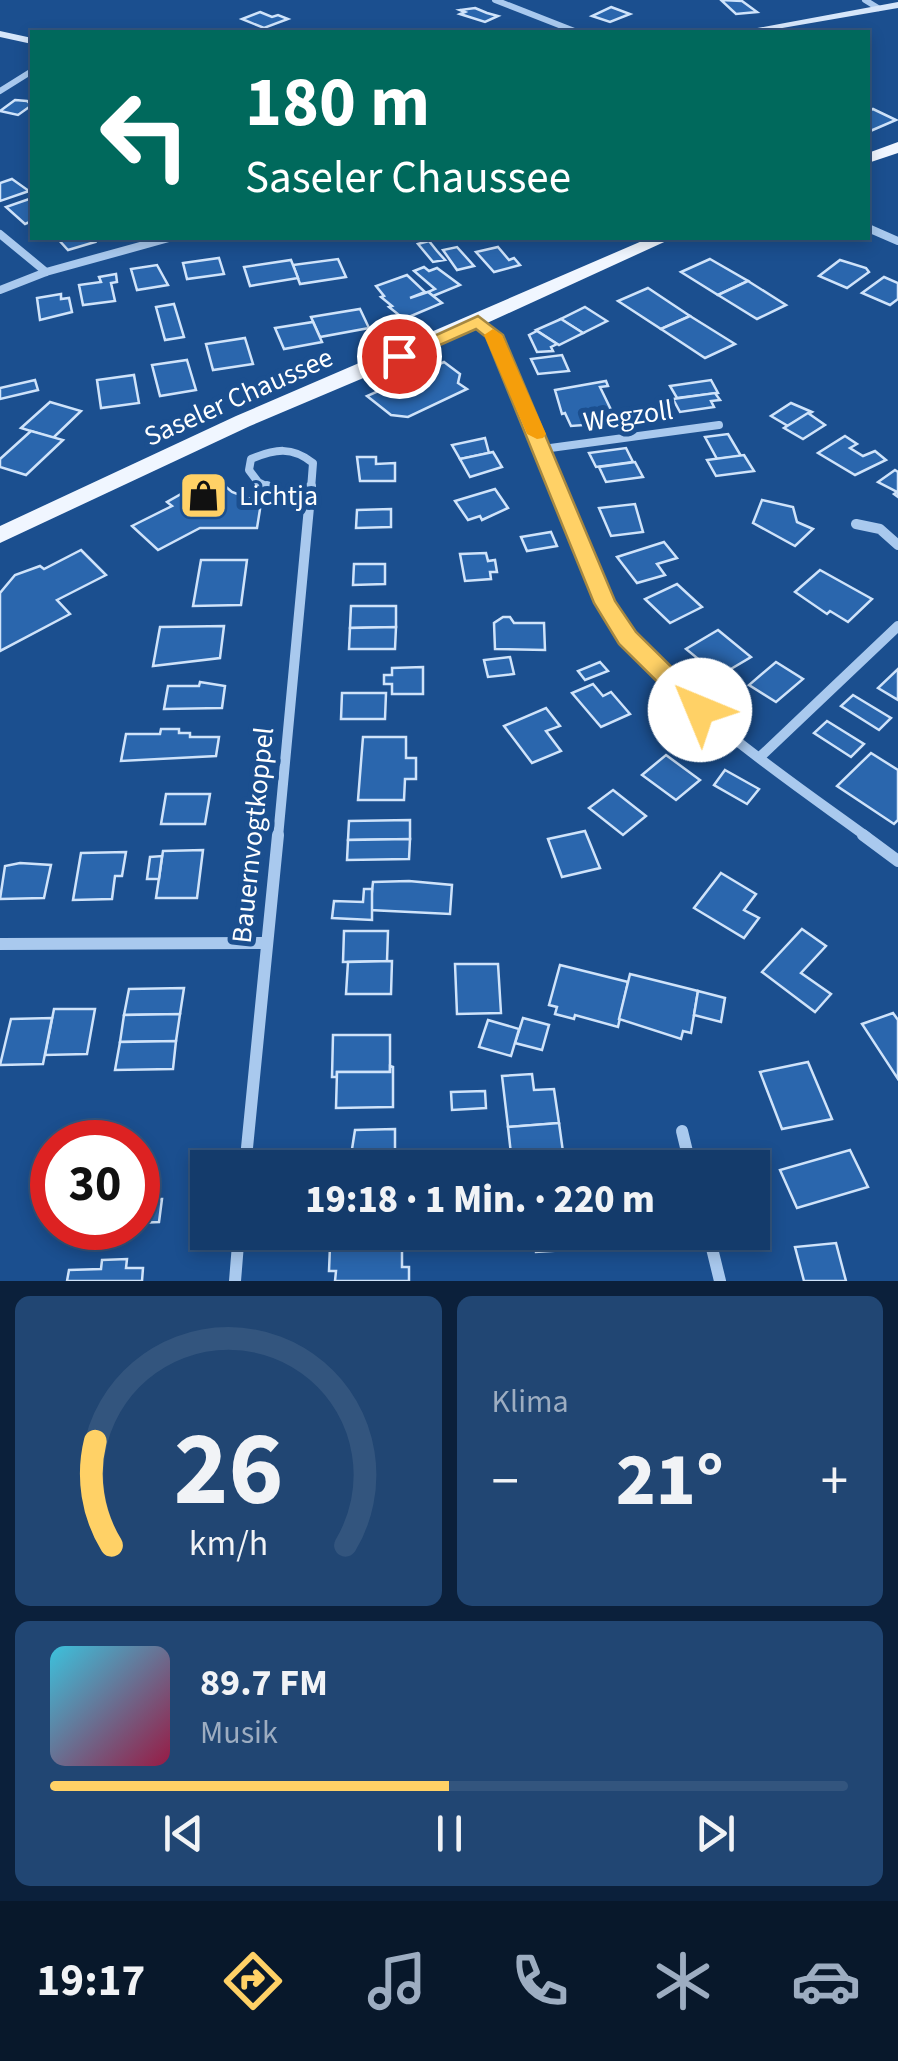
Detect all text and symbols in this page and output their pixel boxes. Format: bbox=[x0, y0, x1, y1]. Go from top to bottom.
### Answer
text: 180 m bbox=[245, 53, 430, 153]
icon: left bbox=[80, 70, 210, 200]
text: Saseler Chaussee bbox=[245, 146, 571, 210]
pin bbox=[357, 314, 442, 399]
icon: arrive bbox=[372, 329, 427, 384]
street label: Saseler Chaussee bbox=[138, 337, 339, 456]
street label: Wegzoll bbox=[581, 390, 676, 442]
shop icon: Lichtja bbox=[178, 469, 230, 521]
place label: Lichtja bbox=[239, 476, 318, 516]
position arrow bbox=[648, 658, 752, 762]
street label: Bauernvogtkoppel bbox=[222, 725, 284, 945]
speed limit sign: 30 bbox=[30, 1120, 160, 1250]
text: 19:18 · 1 Min. · 220 m bbox=[305, 1173, 655, 1227]
text: Klima bbox=[492, 1379, 569, 1425]
text: 26 bbox=[173, 1397, 283, 1545]
text: 21° bbox=[616, 1427, 724, 1534]
text: − bbox=[492, 1443, 519, 1521]
text: + bbox=[821, 1443, 848, 1521]
text: km/h bbox=[189, 1518, 268, 1569]
text: 89.7 FM bbox=[200, 1656, 328, 1710]
text: Musik bbox=[200, 1710, 278, 1756]
icon: previous bbox=[156, 1806, 211, 1861]
icon: pause bbox=[422, 1806, 477, 1861]
icon: next bbox=[688, 1806, 743, 1861]
icon: directions bbox=[218, 1946, 288, 2016]
icon: music bbox=[362, 1946, 432, 2016]
icon: phone bbox=[505, 1946, 575, 2016]
icon: climate bbox=[648, 1946, 718, 2016]
icon: car bbox=[791, 1946, 861, 2016]
text: 19:17 bbox=[37, 1949, 145, 2013]

